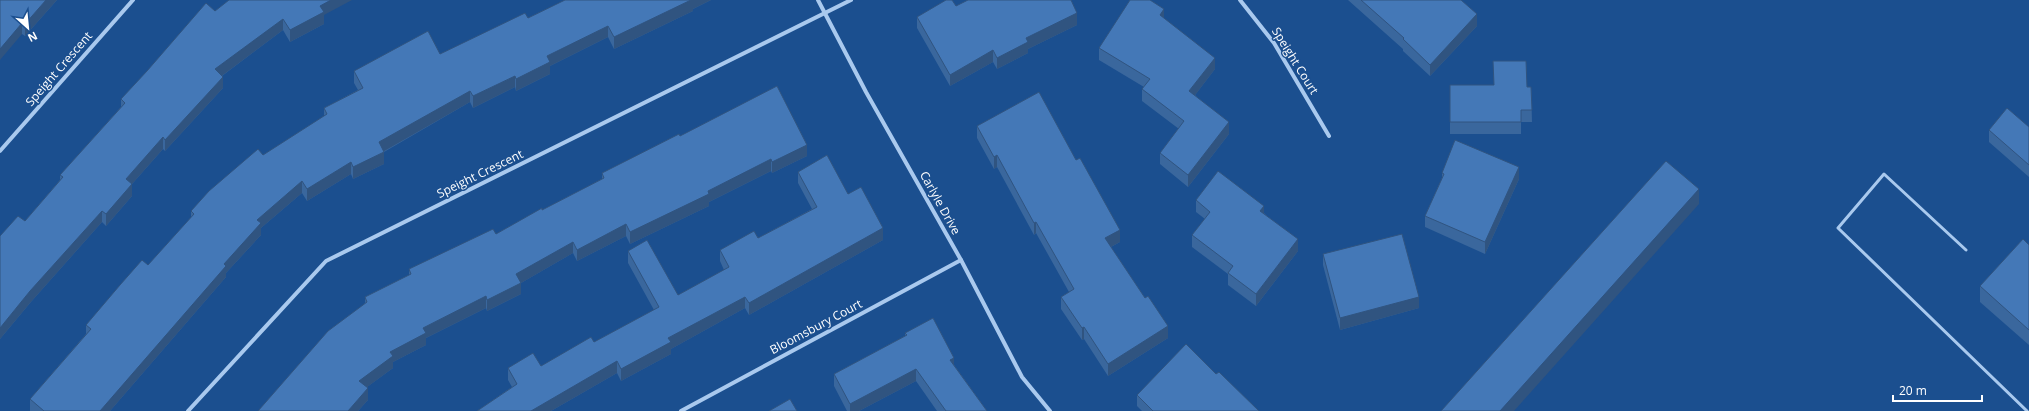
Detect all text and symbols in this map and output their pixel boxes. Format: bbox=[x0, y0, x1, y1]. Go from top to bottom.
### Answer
north arrow bbox=[8, 8, 48, 48]
street label: Speight Court bbox=[1268, 24, 1323, 98]
street label: Speight Crescent bbox=[21, 28, 96, 110]
text: N bbox=[25, 29, 40, 46]
street label: Speight Crescent bbox=[434, 145, 526, 202]
street label: Carlyle Drive bbox=[916, 168, 965, 238]
street label: Bloomsbury Court bbox=[767, 295, 865, 358]
scale bar bbox=[1893, 377, 1982, 403]
text: 20 m bbox=[1899, 382, 1927, 399]

